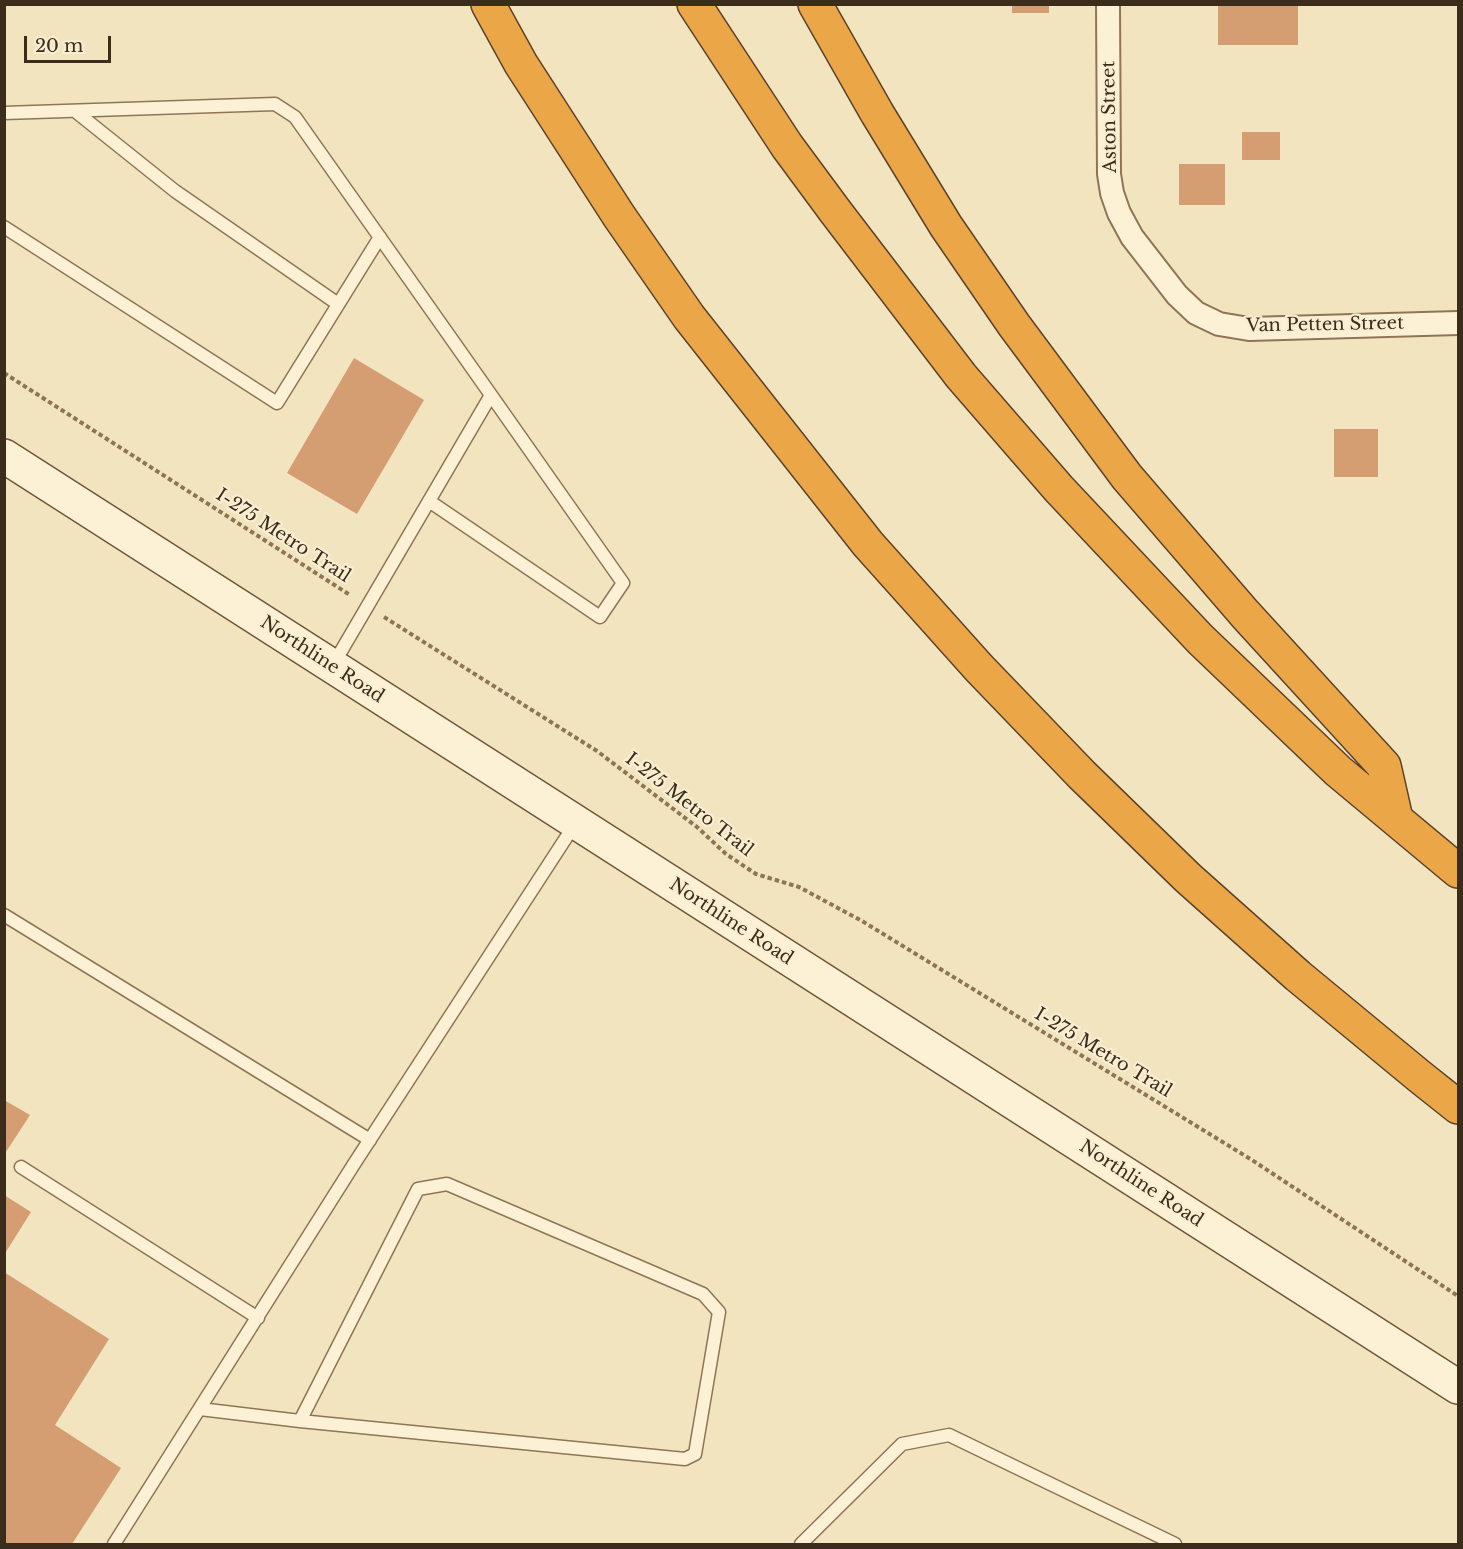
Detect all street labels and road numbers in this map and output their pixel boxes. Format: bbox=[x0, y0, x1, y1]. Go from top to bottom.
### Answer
street label: Aston Street bbox=[1098, 61, 1122, 173]
street label: Van Petten Street bbox=[1246, 313, 1404, 337]
street label: I-275 Metro Trail bbox=[212, 484, 354, 588]
street label: Northline Road bbox=[256, 612, 388, 708]
street label: I-275 Metro Trail bbox=[621, 748, 757, 862]
street label: Northline Road bbox=[665, 874, 797, 970]
street label: I-275 Metro Trail bbox=[1030, 1004, 1176, 1102]
street label: Northline Road bbox=[1075, 1136, 1207, 1232]

